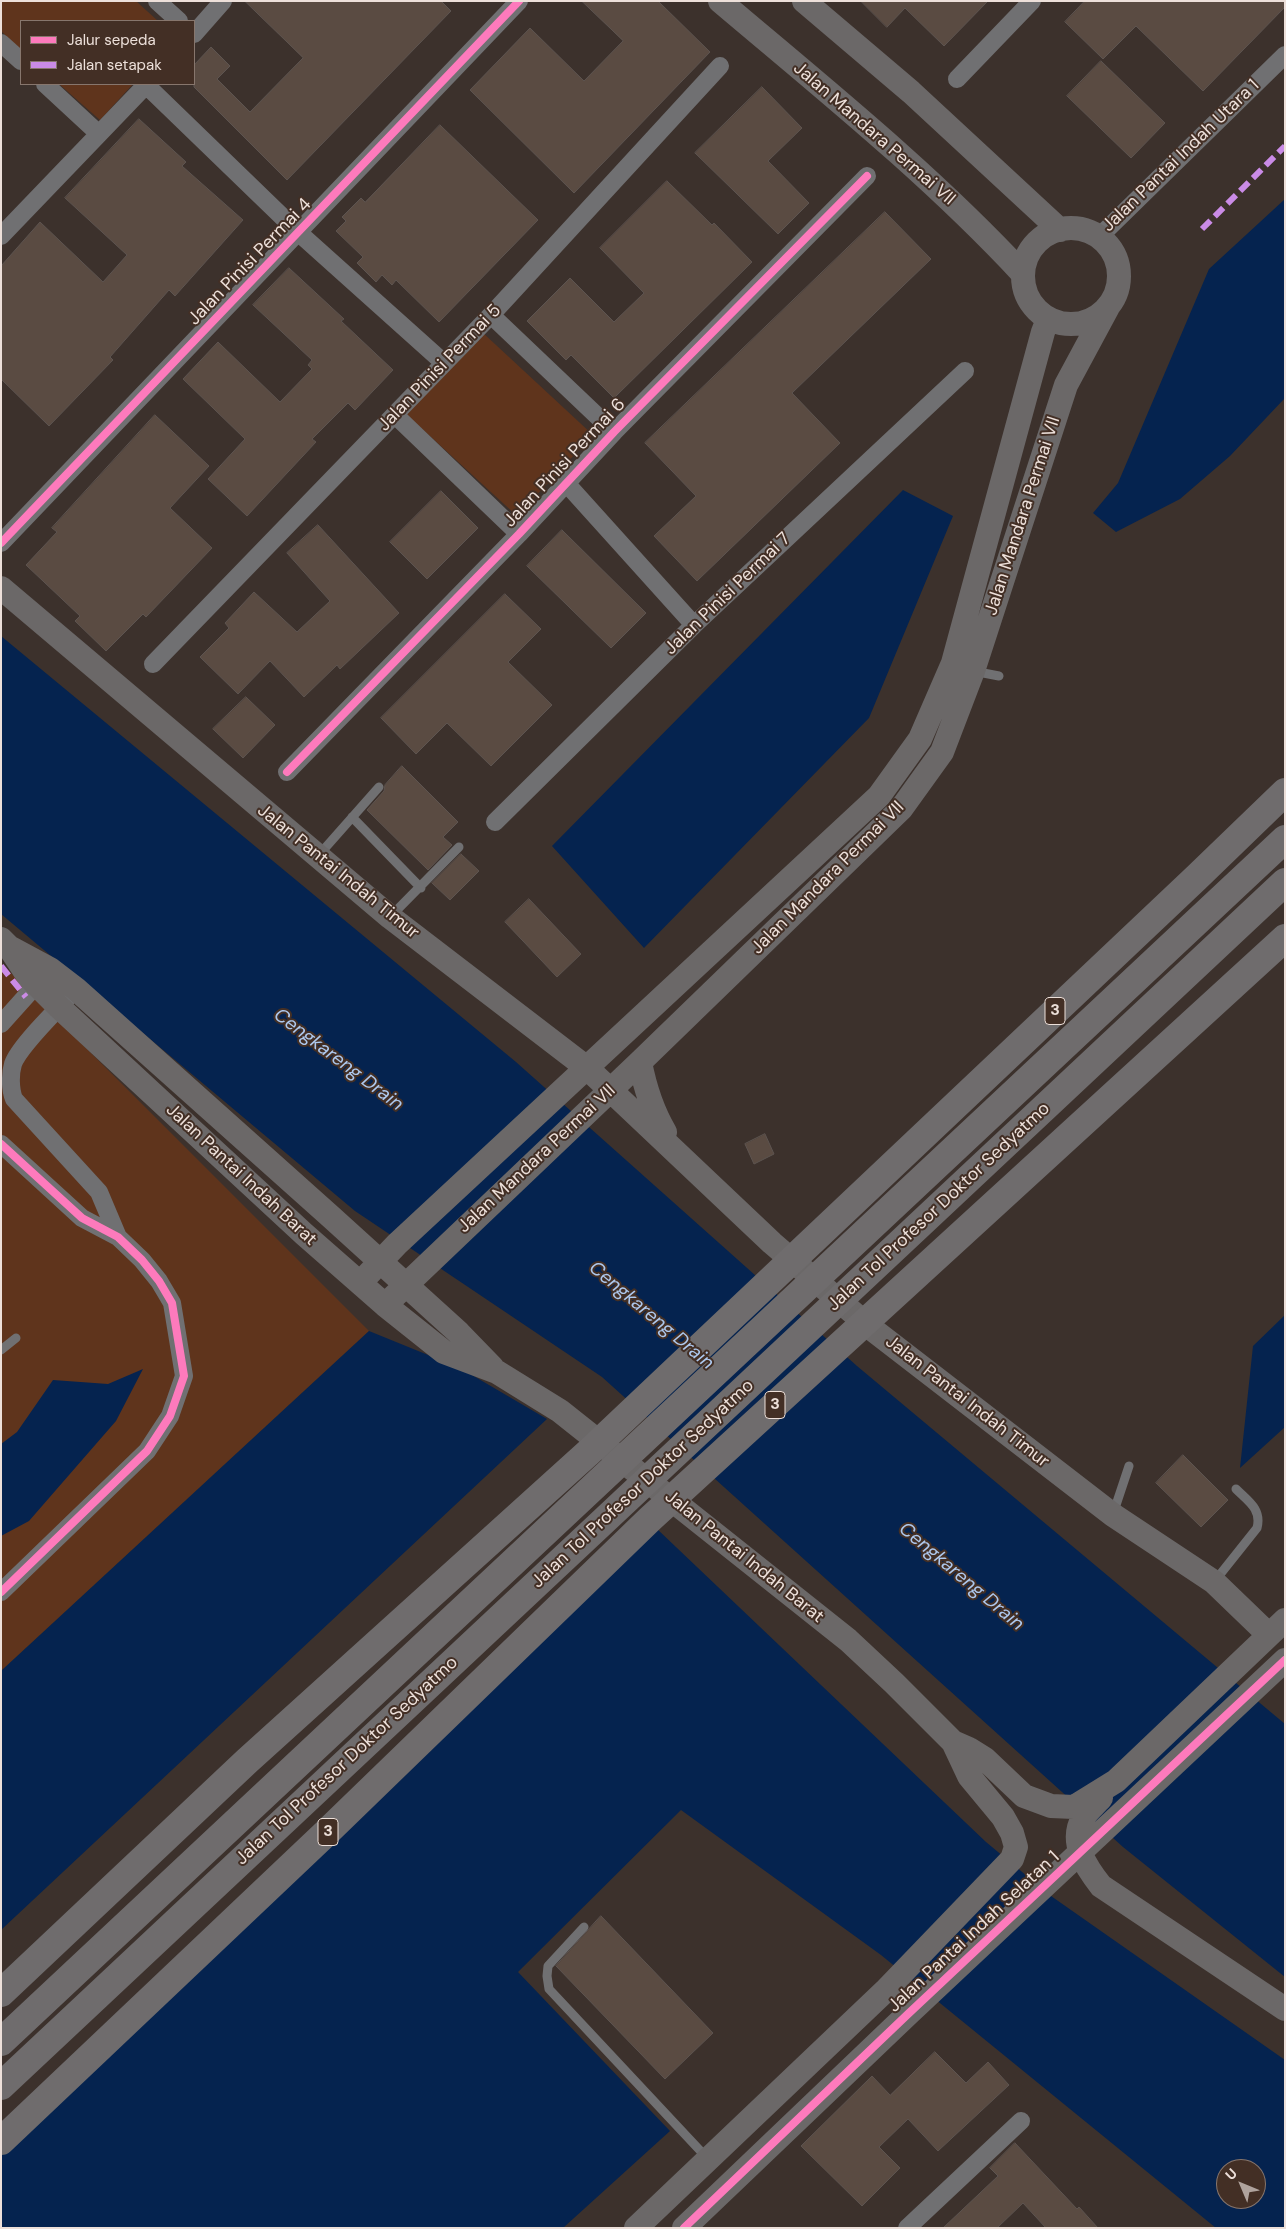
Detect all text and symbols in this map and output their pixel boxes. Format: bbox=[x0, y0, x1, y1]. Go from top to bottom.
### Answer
legend bbox=[20, 20, 195, 85]
text: Jalur sepeda bbox=[67, 30, 156, 50]
text: Jalan setapak bbox=[67, 55, 162, 75]
street label: Jalan Mandara Permai VII bbox=[789, 58, 959, 210]
street label: Jalan Pantai Indah Utara 1 bbox=[1098, 75, 1264, 237]
street label: Jalan Pinisi Permai 4 bbox=[184, 194, 316, 330]
street label: Jalan Pinisi Permai 5 bbox=[374, 300, 506, 436]
street label: Jalan Pinisi Permai 6 bbox=[500, 394, 630, 532]
street label: Jalan Mandara Permai VII bbox=[981, 414, 1065, 618]
street label: Jalan Pinisi Permai 7 bbox=[661, 528, 795, 660]
street label: Jalan Mandara Permai VII bbox=[747, 797, 909, 959]
street label: Jalan Pantai Indah Timur bbox=[253, 800, 423, 944]
road number: 3 bbox=[1045, 998, 1065, 1024]
water label: Cengkareng Drain bbox=[269, 1004, 407, 1116]
street label: Jalan Mandara Permai VII bbox=[454, 1080, 620, 1238]
street label: Jalan Tol Profesor Doktor Sedyatmo bbox=[823, 1098, 1055, 1316]
street label: Jalan Pantai Indah Barat bbox=[161, 1099, 321, 1251]
water label: Cengkareng Drain bbox=[584, 1257, 718, 1375]
street label: Jalan Pantai Indah Timur bbox=[881, 1331, 1053, 1473]
street label: Jalan Tol Profesor Doktor Sedyatmo bbox=[527, 1375, 759, 1593]
road number: 3 bbox=[765, 1392, 785, 1418]
street label: Jalan Pantai Indah Barat bbox=[660, 1486, 828, 1628]
water label: Cengkareng Drain bbox=[894, 1518, 1028, 1636]
street label: Jalan Tol Profesor Doktor Sedyatmo bbox=[231, 1652, 463, 1870]
road number: 3 bbox=[318, 1818, 338, 1845]
street label: Jalan Pantai Indah Selatan 1 bbox=[884, 1847, 1064, 2017]
north arrow bbox=[1216, 2159, 1266, 2209]
text: U bbox=[1221, 2164, 1241, 2184]

